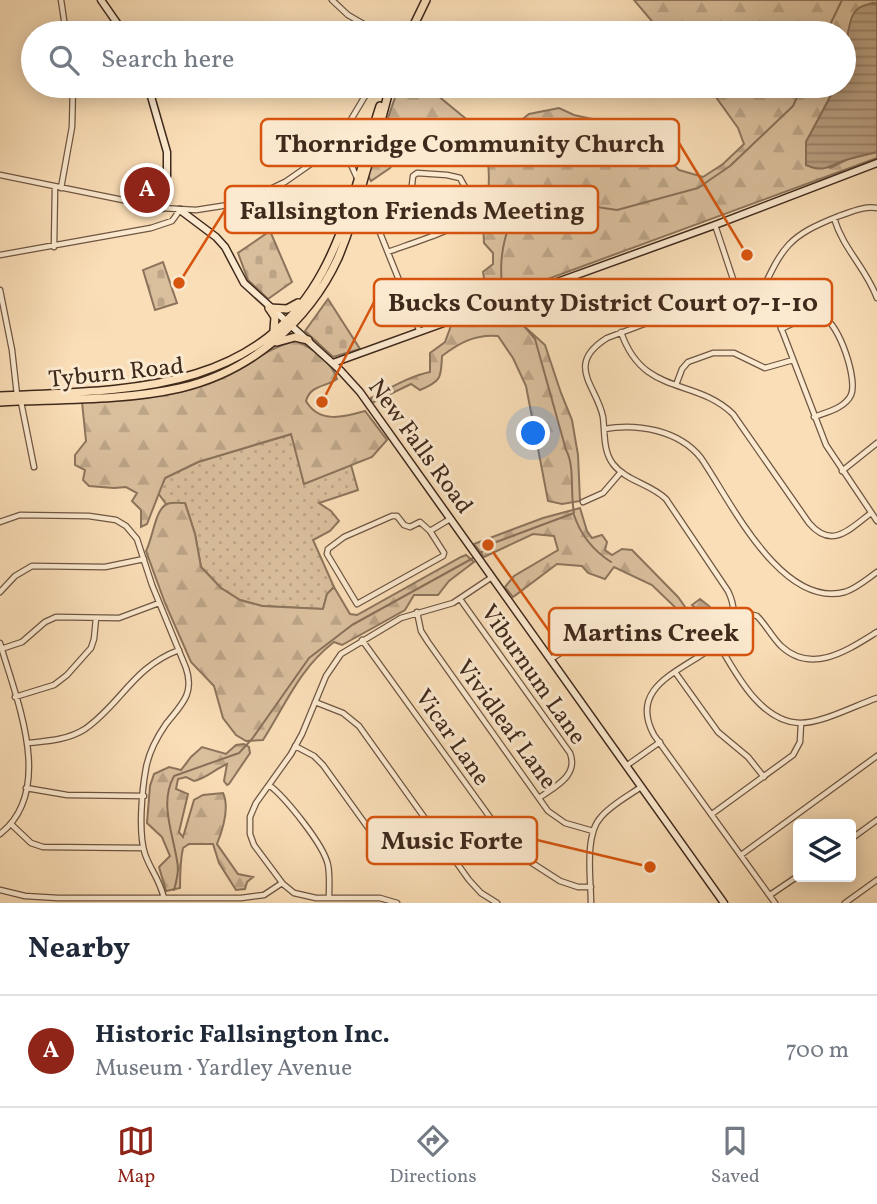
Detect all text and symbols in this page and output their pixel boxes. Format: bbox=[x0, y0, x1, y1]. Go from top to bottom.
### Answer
search box bbox=[21, 21, 856, 98]
icon: search bbox=[45, 41, 83, 79]
text: Search here bbox=[101, 42, 234, 78]
callout: Thornridge Community Church bbox=[261, 119, 679, 166]
text: Thornridge Community Church bbox=[275, 127, 665, 163]
pin: A bbox=[124, 164, 170, 216]
callout: Fallsington Friends Meeting bbox=[225, 186, 598, 233]
text: Fallsington Friends Meeting bbox=[240, 194, 584, 230]
callout: Bucks County District Court 07-1-10 bbox=[374, 279, 832, 326]
text: Bucks County District Court 07-1-10 bbox=[388, 286, 818, 322]
street label: Tyburn Road bbox=[47, 350, 186, 398]
street label: New Falls Road bbox=[359, 373, 480, 522]
your location bbox=[516, 416, 550, 450]
street label: Viburnum Lane bbox=[471, 598, 593, 752]
callout: Martins Creek bbox=[549, 608, 753, 655]
text: Martins Creek bbox=[563, 616, 739, 652]
street label: Vividleaf Lane bbox=[447, 653, 564, 797]
street label: Vicar Lane bbox=[406, 683, 497, 793]
callout: Music Forte bbox=[367, 817, 537, 864]
map controls bbox=[793, 819, 856, 882]
button: layers bbox=[793, 819, 856, 882]
text: Music Forte bbox=[381, 824, 523, 860]
text: Nearby bbox=[28, 928, 130, 970]
text: Historic Fallsington Inc. bbox=[95, 1017, 390, 1053]
text: A bbox=[43, 1035, 59, 1067]
text: 700 m bbox=[786, 1035, 849, 1067]
text: Museum · Yardley Avenue bbox=[95, 1053, 352, 1085]
tab: Map bbox=[117, 1122, 155, 1190]
tab: Directions bbox=[390, 1122, 477, 1190]
tab: Saved bbox=[711, 1122, 760, 1190]

